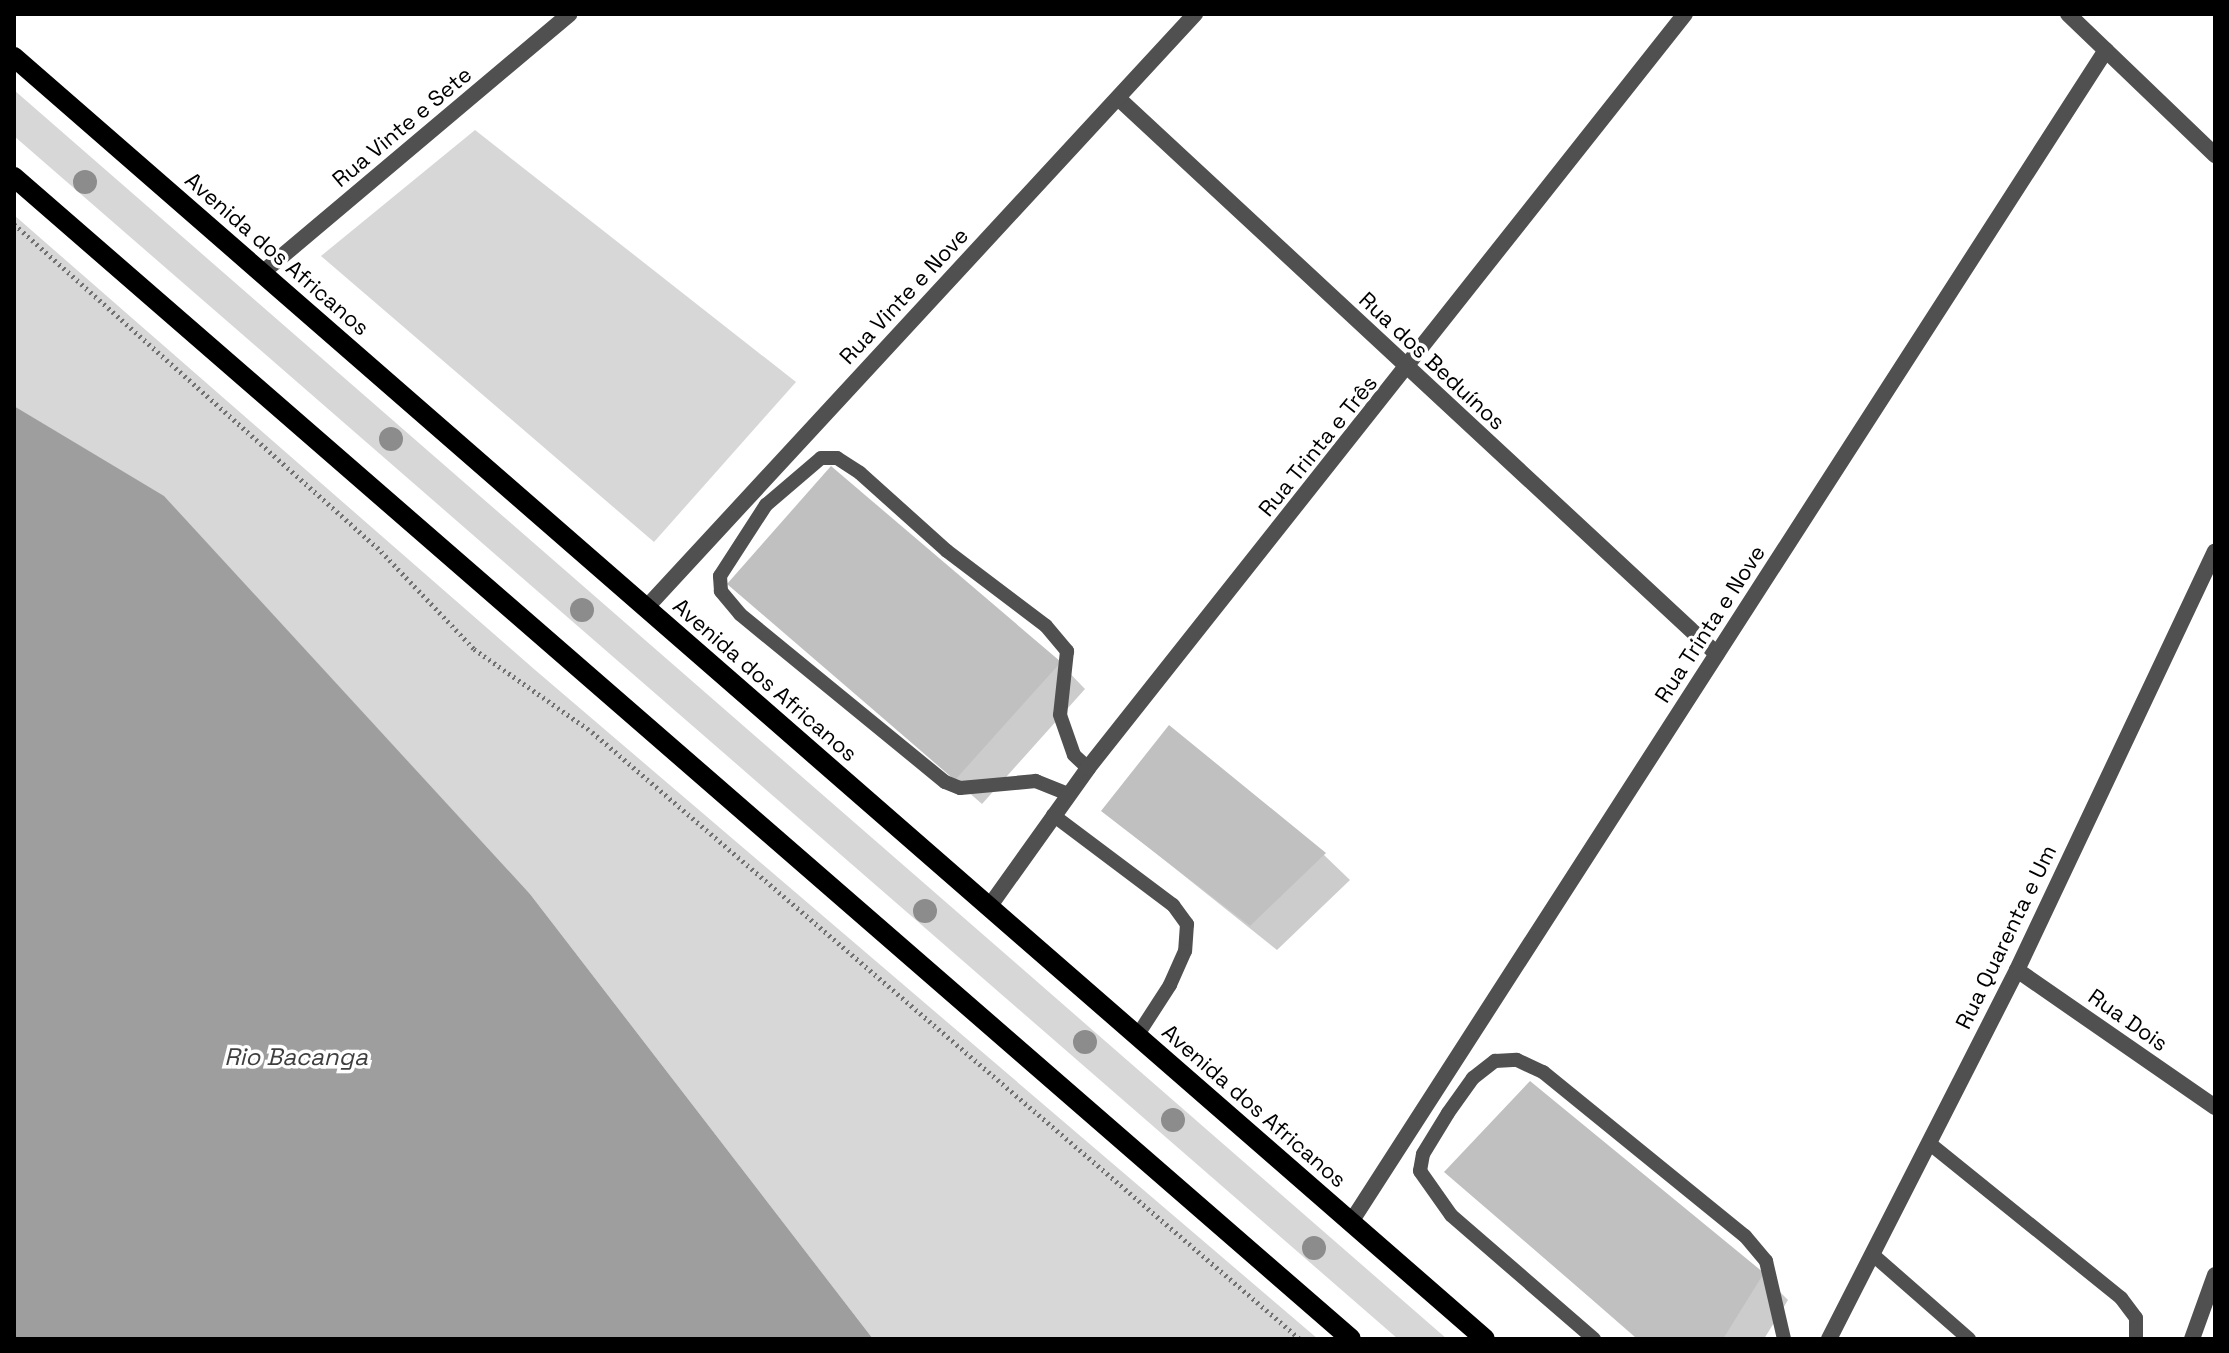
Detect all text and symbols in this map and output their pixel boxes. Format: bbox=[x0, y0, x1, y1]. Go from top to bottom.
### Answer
street label: Rua Vinte e Sete bbox=[327, 61, 477, 193]
street label: Avenida dos Africanos bbox=[179, 167, 375, 341]
street label: Rua Vinte e Nove bbox=[834, 222, 974, 370]
street label: Rua dos Beduínos bbox=[1354, 287, 1510, 435]
street label: Rua Trinta e Três bbox=[1253, 370, 1383, 522]
street label: Rua Trinta e Nove bbox=[1649, 540, 1771, 708]
street label: Avenida dos Africanos bbox=[667, 593, 863, 767]
street label: Rua Quarenta e Um bbox=[1950, 841, 2062, 1033]
street label: Rua Dois bbox=[2083, 983, 2173, 1057]
street label: Avenida dos Africanos bbox=[1156, 1019, 1352, 1193]
water label: Rio Bacanga bbox=[224, 1043, 368, 1071]

